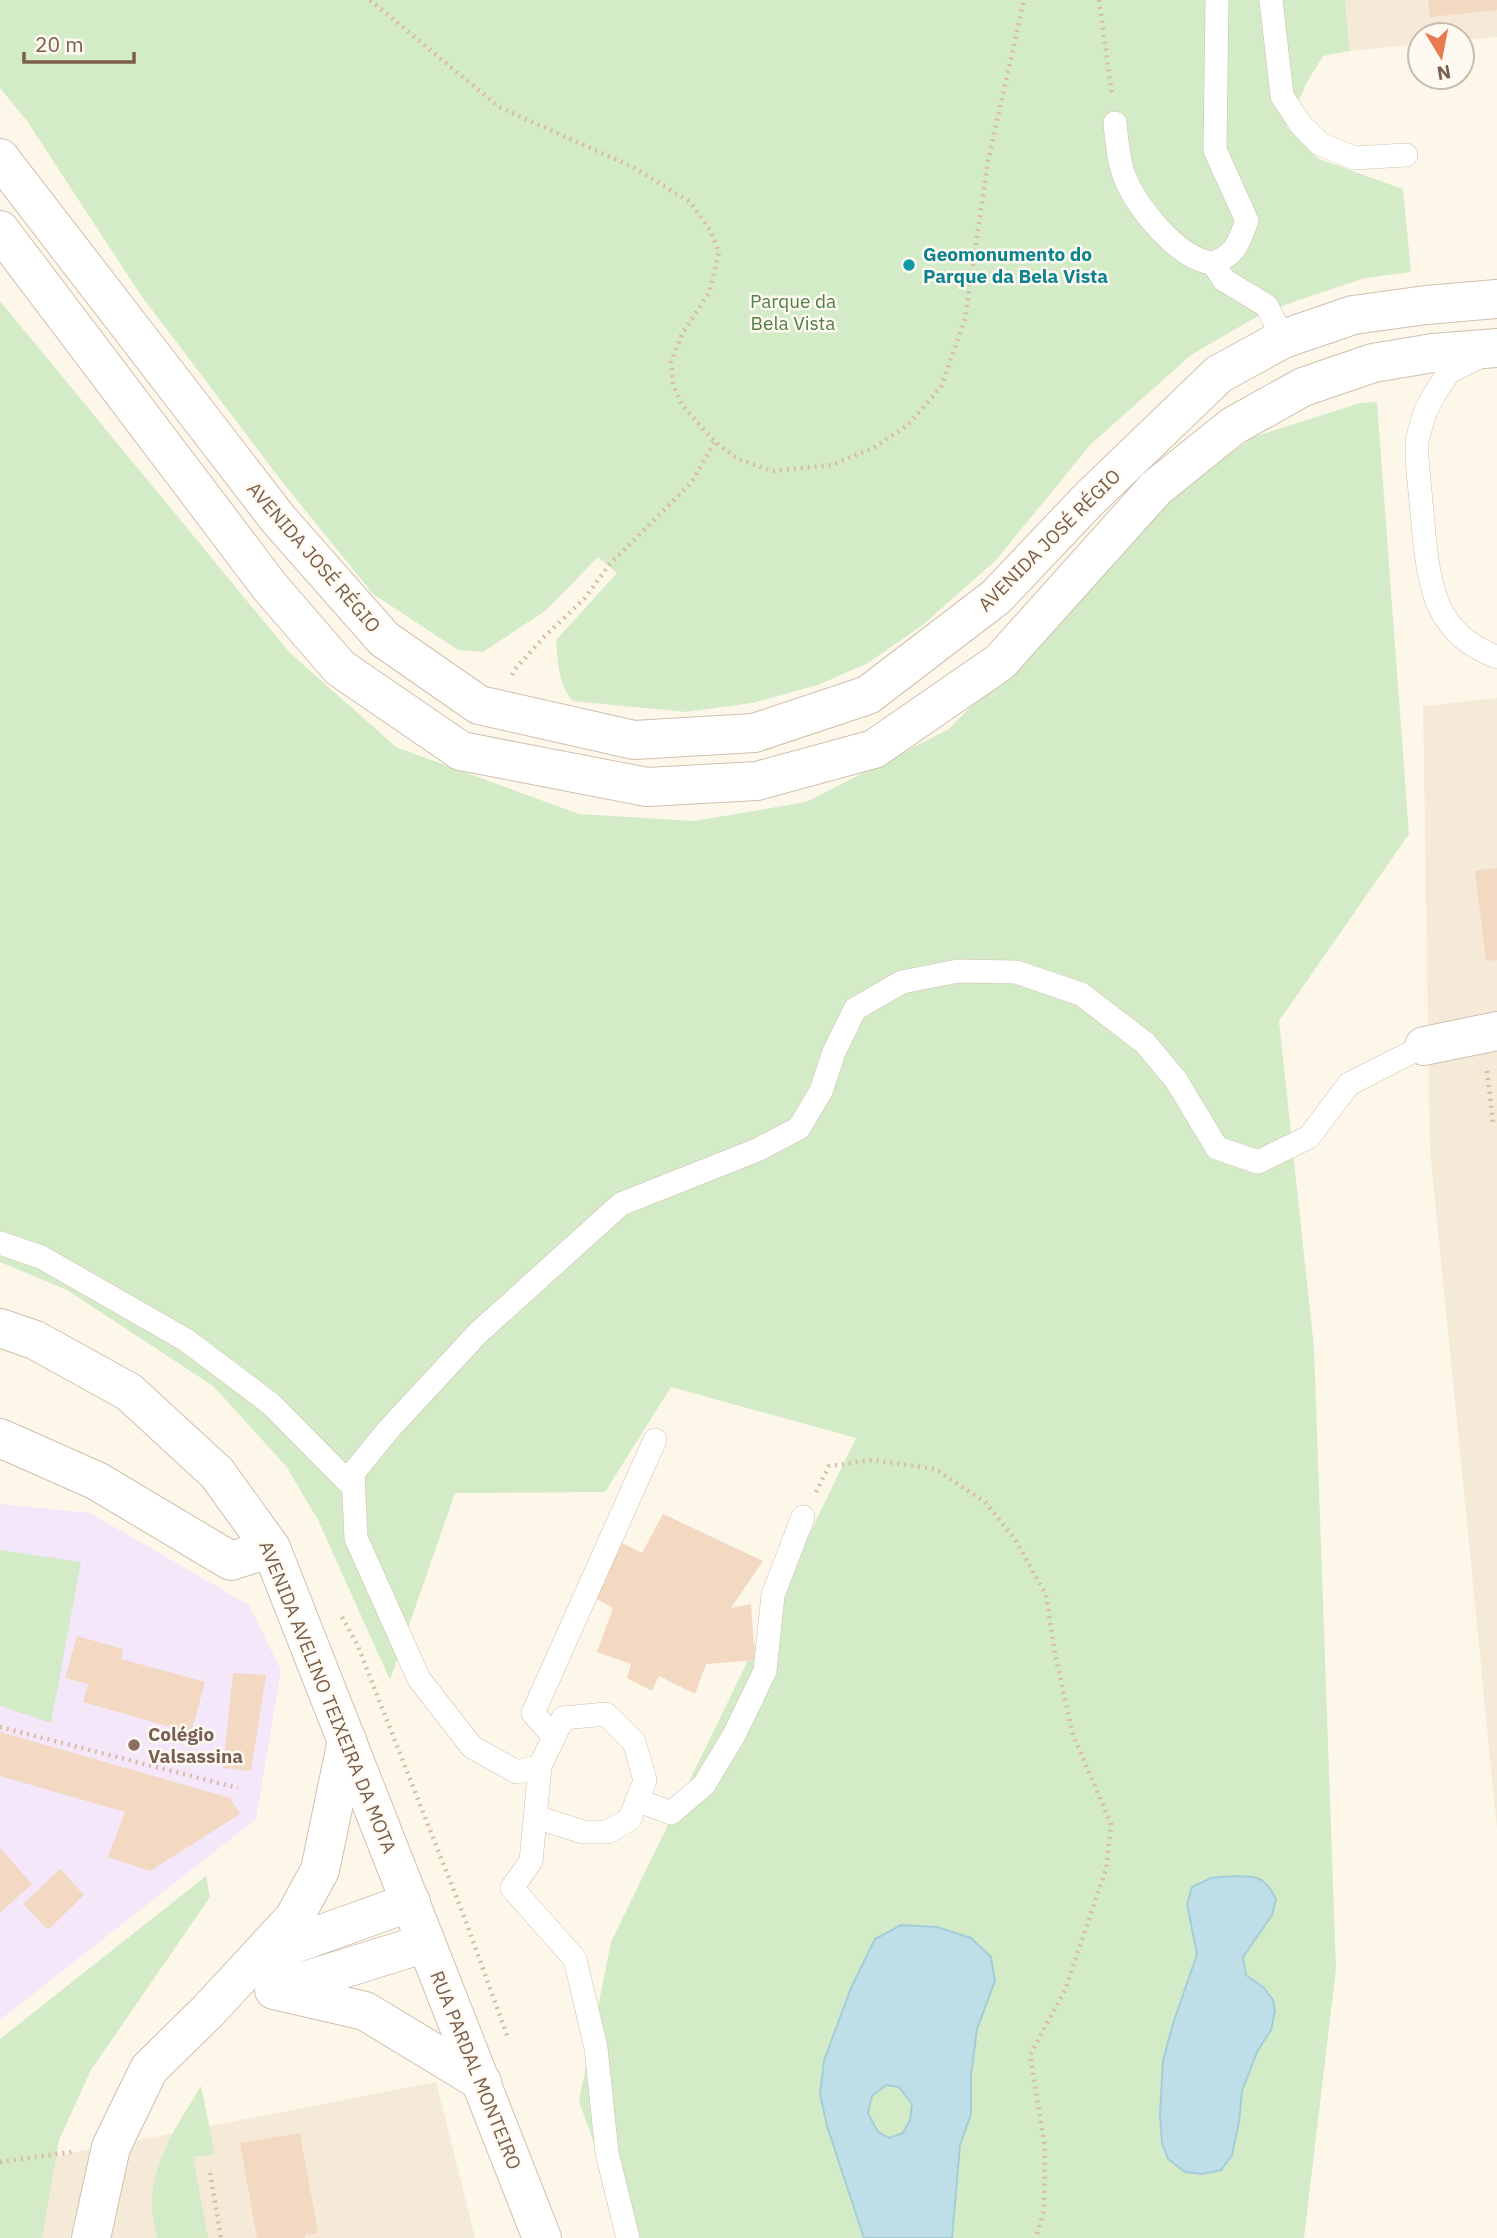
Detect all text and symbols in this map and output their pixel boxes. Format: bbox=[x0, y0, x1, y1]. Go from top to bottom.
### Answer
scale bar bbox=[24, 21, 135, 65]
north arrow bbox=[1406, 21, 1476, 91]
text: 20 m bbox=[35, 30, 84, 58]
text: N bbox=[1435, 60, 1453, 86]
place label: Geomonumento do Parque da Bela Vista bbox=[923, 242, 1108, 288]
marker: Geomonumento do Parque da Bela Vista bbox=[901, 257, 917, 273]
park label: Parque da Bela Vista bbox=[750, 289, 836, 335]
street label: AVENIDA JOSÉ RÉGIO bbox=[973, 464, 1125, 616]
street label: AVENIDA JOSÉ RÉGIO bbox=[242, 477, 386, 637]
street label: AVENIDA AVELINO TEIXEIRA DA MOTA bbox=[254, 1537, 402, 1857]
place label: Colégio Valsassina bbox=[148, 1722, 243, 1768]
marker: Colégio Valsassina bbox=[126, 1737, 142, 1753]
street label: RUA PARDAL MONTEIRO bbox=[425, 1967, 527, 2173]

